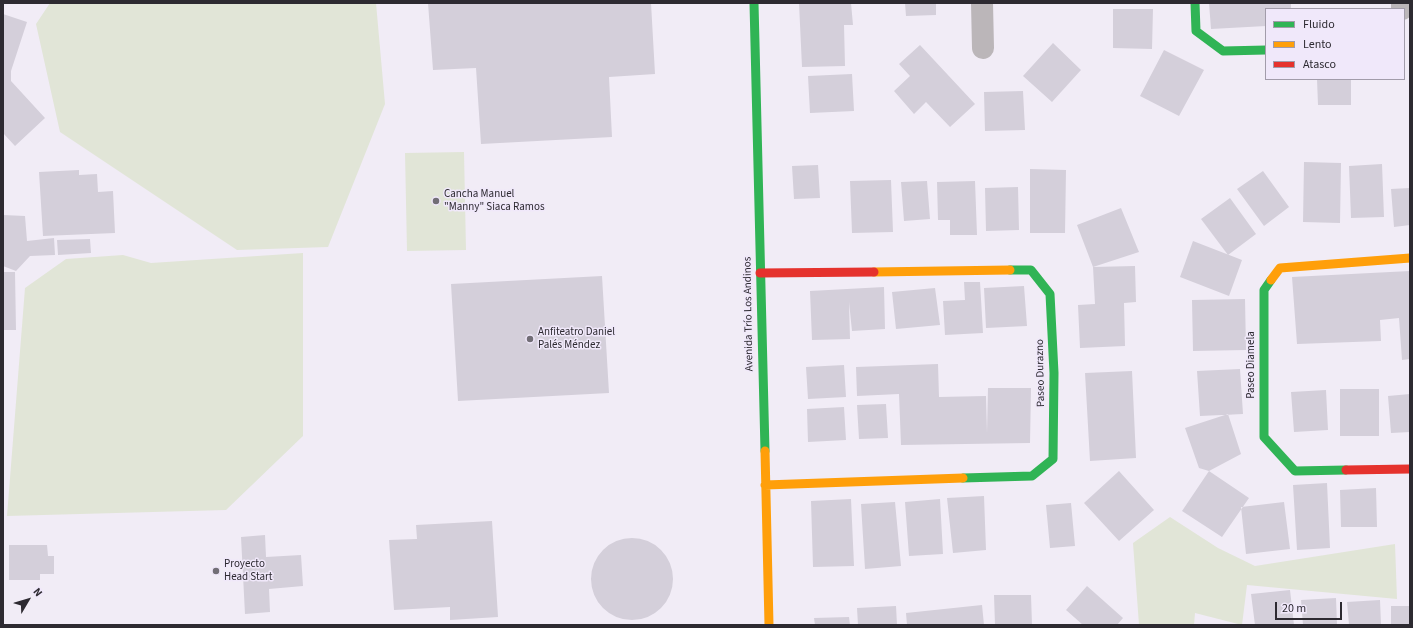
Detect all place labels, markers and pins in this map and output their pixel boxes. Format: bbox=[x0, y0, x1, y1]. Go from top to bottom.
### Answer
place label: Cancha Manuel "Manny" Siaca Ramos bbox=[444, 188, 544, 214]
marker: Cancha Manuel "Manny" Siaca Ramos bbox=[431, 196, 441, 206]
place label: Anfiteatro Daniel Palés Méndez bbox=[538, 326, 615, 352]
marker: Anfiteatro Daniel Palés Méndez bbox=[525, 334, 535, 344]
place label: Proyecto Head Start bbox=[224, 558, 273, 584]
marker: Proyecto Head Start bbox=[211, 566, 221, 576]

